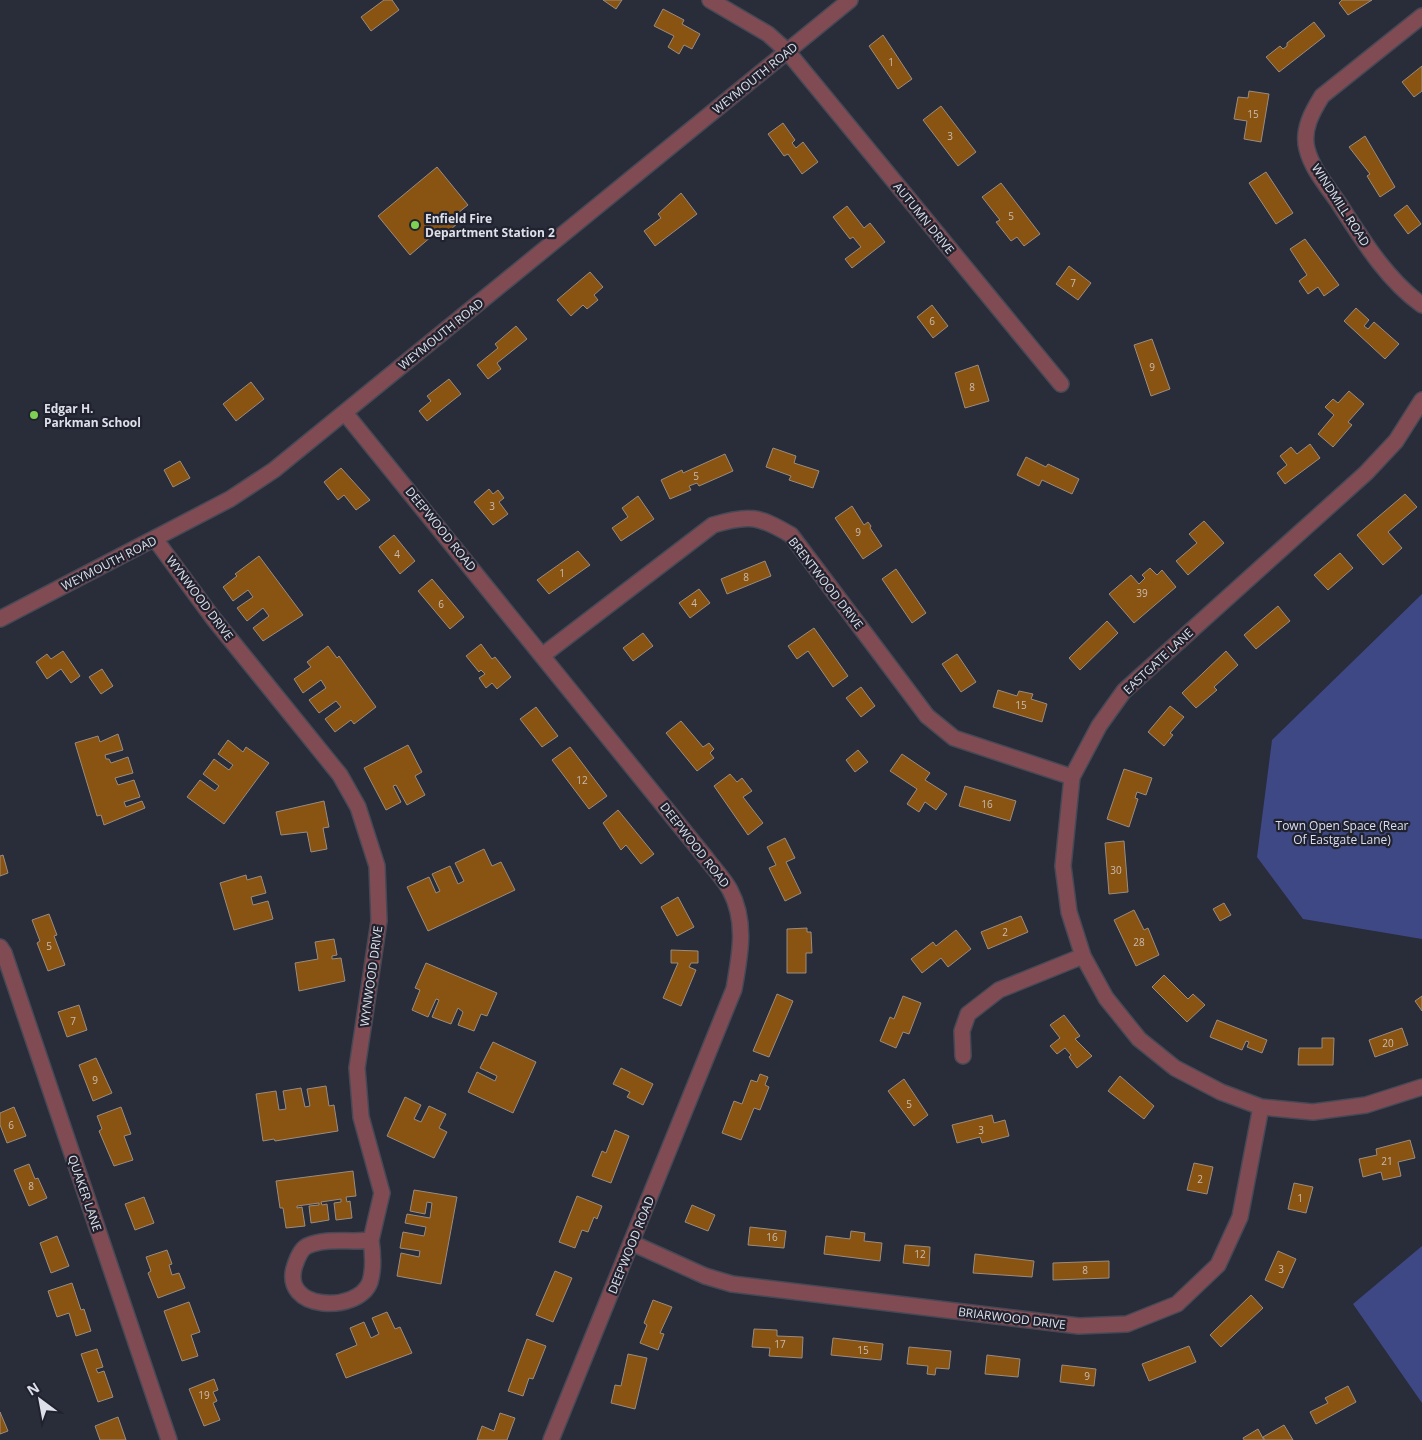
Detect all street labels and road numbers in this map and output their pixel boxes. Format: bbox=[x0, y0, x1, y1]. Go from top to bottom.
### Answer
street label: WEYMOUTH ROAD bbox=[709, 38, 801, 118]
street label: WINDMILL ROAD bbox=[1308, 161, 1374, 249]
street label: AUTUMN DRIVE bbox=[890, 178, 958, 258]
street label: WEYMOUTH ROAD bbox=[395, 294, 487, 374]
street label: DEEPWOOD ROAD bbox=[402, 483, 480, 575]
street label: WEYMOUTH ROAD bbox=[58, 532, 160, 594]
street label: BRENTWOOD DRIVE bbox=[785, 534, 867, 632]
street label: WYNWOOD DRIVE bbox=[163, 552, 237, 644]
street label: EASTGATE LANE bbox=[1119, 624, 1197, 698]
street label: DEEPWOOD ROAD bbox=[656, 799, 734, 891]
street label: WYNWOOD DRIVE bbox=[356, 924, 386, 1028]
street label: QUAKER LANE bbox=[64, 1153, 106, 1233]
street label: DEEPWOOD ROAD bbox=[604, 1194, 658, 1296]
street label: BRIARWOOD DRIVE bbox=[957, 1303, 1067, 1333]

